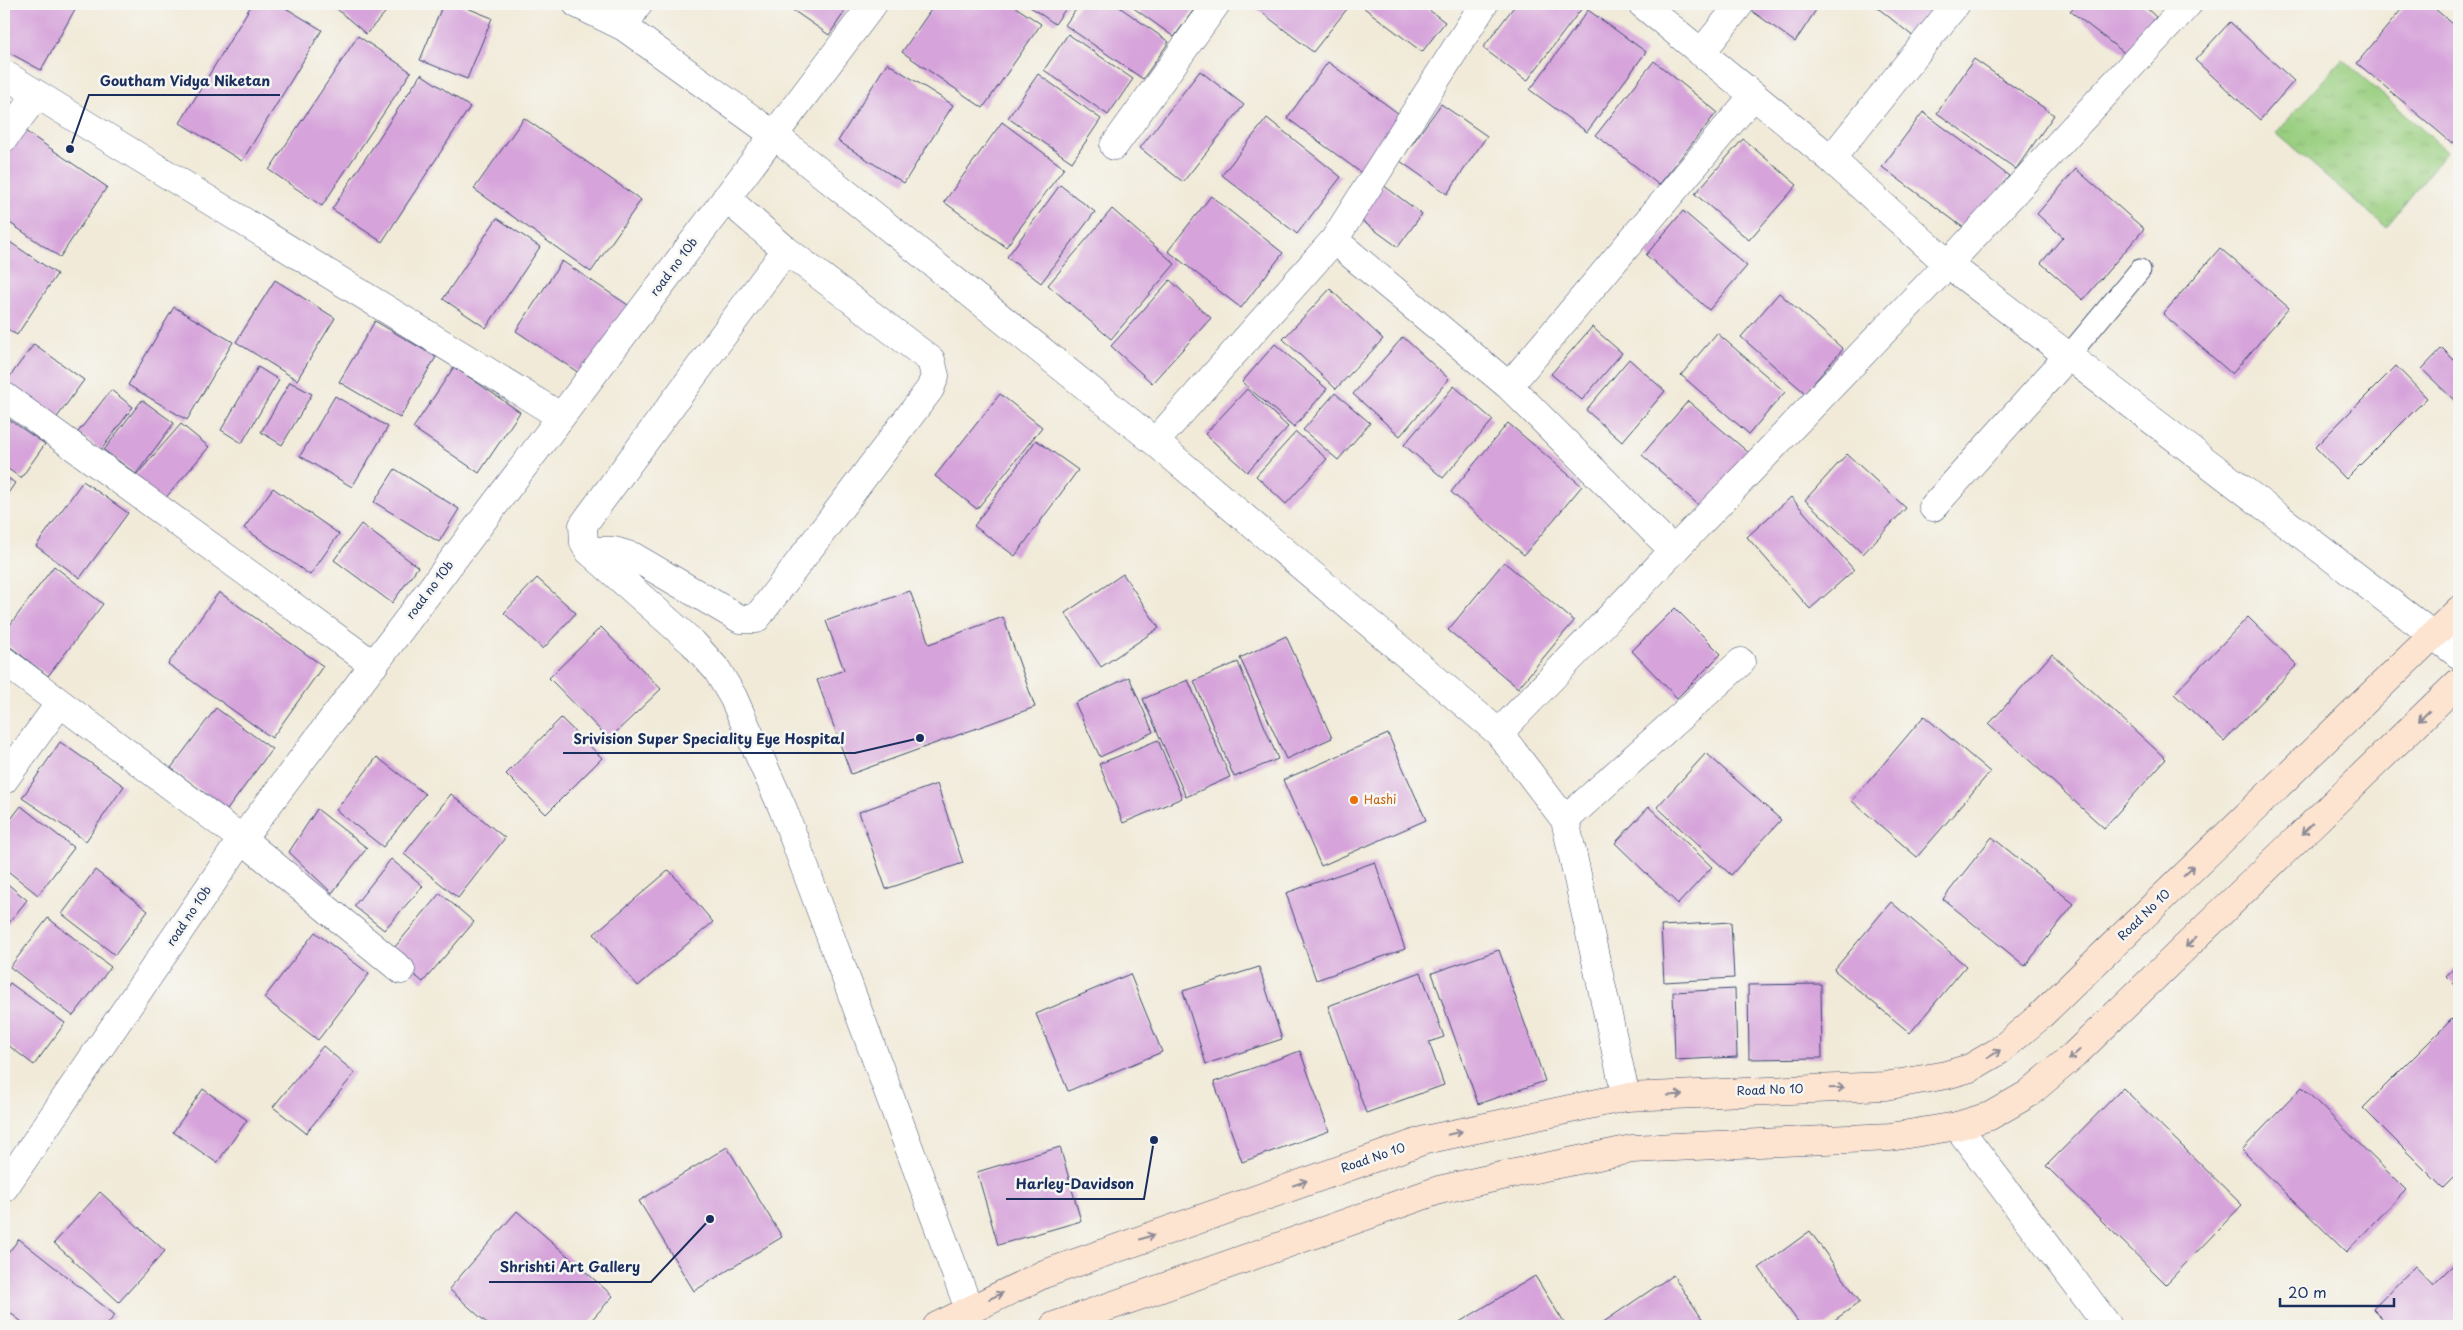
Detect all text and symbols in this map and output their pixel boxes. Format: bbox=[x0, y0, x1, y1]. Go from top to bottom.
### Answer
callout: Goutham Vidya Niketan bbox=[89, 66, 280, 95]
text: Goutham Vidya Niketan bbox=[100, 70, 270, 91]
street label: road no 10b bbox=[645, 233, 701, 299]
street label: road no 10b bbox=[401, 556, 457, 622]
one-way arrow bbox=[2418, 710, 2430, 722]
callout: Srivision Super Speciality Eye Hospital bbox=[563, 724, 855, 753]
text: Srivision Super Speciality Eye Hospital bbox=[573, 728, 845, 749]
place label: Hashi bbox=[1364, 790, 1396, 808]
marker: Hashi bbox=[1348, 794, 1360, 806]
one-way arrow bbox=[2301, 823, 2314, 835]
one-way arrow bbox=[2182, 866, 2194, 878]
street label: road no 10b bbox=[161, 882, 215, 949]
street label: Road No 10 bbox=[2113, 884, 2174, 944]
one-way arrow bbox=[2184, 936, 2197, 948]
one-way arrow bbox=[1986, 1049, 2000, 1059]
one-way arrow bbox=[2067, 1049, 2080, 1061]
street label: Road No 10 bbox=[1736, 1079, 1804, 1099]
one-way arrow bbox=[1829, 1083, 1845, 1092]
one-way arrow bbox=[1666, 1090, 1682, 1099]
one-way arrow bbox=[1446, 1128, 1462, 1137]
street label: Road No 10 bbox=[1338, 1138, 1407, 1176]
callout: Harley-Davidson bbox=[1006, 1170, 1144, 1199]
text: Harley-Davidson bbox=[1016, 1173, 1134, 1194]
one-way arrow bbox=[1292, 1178, 1308, 1187]
one-way arrow bbox=[1139, 1232, 1154, 1241]
callout: Shrishti Art Gallery bbox=[489, 1253, 651, 1282]
text: Shrishti Art Gallery bbox=[500, 1256, 640, 1277]
scale bar bbox=[2280, 1275, 2394, 1307]
text: 20 m bbox=[2288, 1280, 2327, 1303]
one-way arrow bbox=[988, 1291, 1003, 1301]

